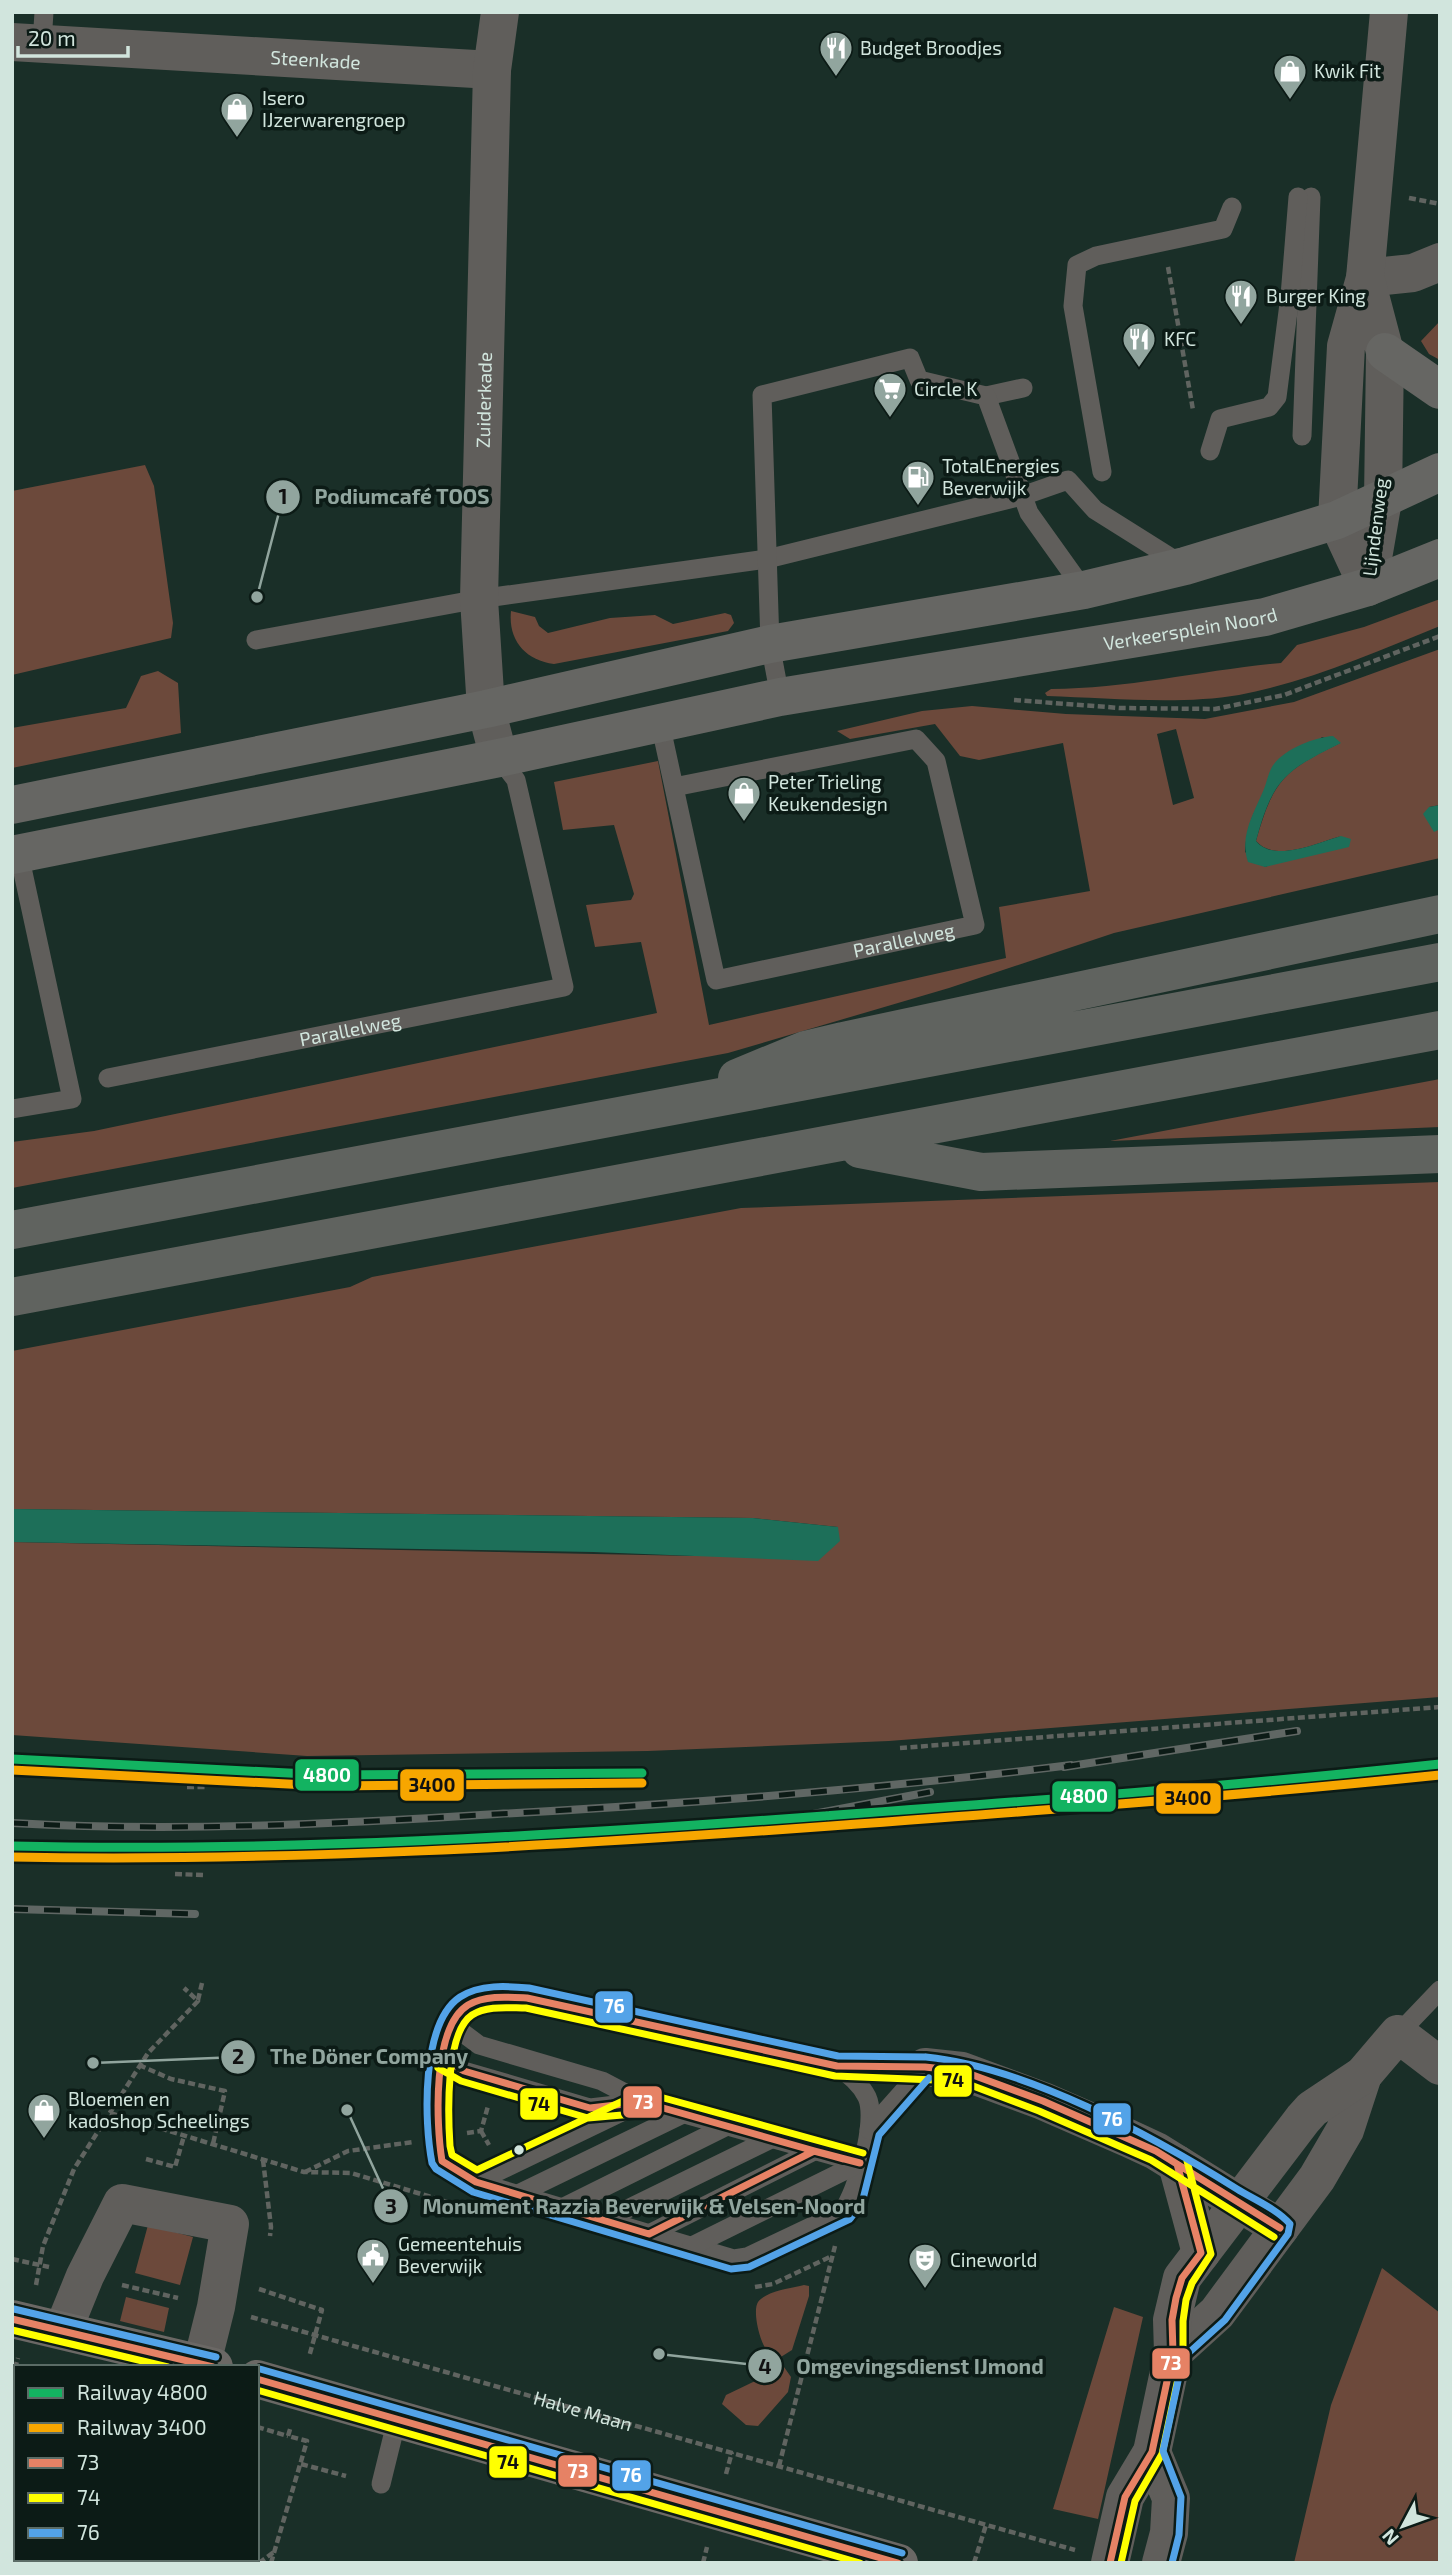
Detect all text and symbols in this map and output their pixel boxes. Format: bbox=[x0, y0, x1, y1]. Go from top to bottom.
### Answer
scale bar bbox=[18, 14, 128, 58]
text: 20 m bbox=[28, 25, 76, 50]
restaurant icon: Budget Broodjes bbox=[817, 29, 855, 78]
place label: Budget Broodjes bbox=[860, 36, 1002, 59]
street label: Steenkade bbox=[270, 45, 361, 73]
shop icon: Kwik Fit bbox=[1271, 52, 1309, 101]
place label: Kwik Fit bbox=[1314, 59, 1381, 82]
place label: Isero IJzerwarengroep bbox=[262, 86, 406, 131]
shop icon: Isero IJzerwarengroep bbox=[218, 90, 256, 139]
restaurant icon: Burger King bbox=[1222, 277, 1260, 326]
place label: Burger King bbox=[1266, 284, 1366, 307]
restaurant icon: KFC bbox=[1120, 320, 1158, 369]
place label: KFC bbox=[1164, 327, 1196, 350]
street label: Zuiderkade bbox=[471, 352, 496, 448]
supermarket icon: Circle K bbox=[871, 370, 909, 419]
place label: Circle K bbox=[914, 377, 978, 400]
place label: TotalEnergies Beverwijk bbox=[942, 454, 1060, 499]
fuel station icon: TotalEnergies Beverwijk bbox=[899, 458, 937, 507]
callout: Podiumcafé TOOS bbox=[266, 476, 504, 518]
street label: Lijndenweg bbox=[1357, 476, 1392, 577]
text: 1 bbox=[278, 483, 288, 508]
text: Podiumcafé TOOS bbox=[314, 483, 490, 508]
street label: Verkeersplein Noord bbox=[1102, 602, 1280, 654]
place label: Peter Trieling Keukendesign bbox=[768, 770, 888, 815]
shop icon: Peter Trieling Keukendesign bbox=[725, 774, 763, 823]
street label: Parallelweg bbox=[851, 918, 957, 962]
street label: Parallelweg bbox=[297, 1008, 403, 1051]
line badge: 4800 bbox=[294, 1758, 360, 1792]
text: 4800 bbox=[303, 1763, 351, 1786]
line badge: 3400 bbox=[399, 1768, 465, 1802]
text: 3400 bbox=[409, 1773, 455, 1796]
line badge: 4800 bbox=[1051, 1780, 1117, 1813]
line badge: 3400 bbox=[1155, 1782, 1222, 1815]
text: 4800 bbox=[1060, 1784, 1108, 1807]
text: 3400 bbox=[1165, 1786, 1211, 1809]
line badge: 76 bbox=[594, 1990, 634, 2024]
text: 76 bbox=[603, 1994, 625, 2017]
callout: The Döner Company bbox=[220, 2036, 482, 2078]
text: 2 bbox=[232, 2043, 244, 2068]
text: The Döner Company bbox=[270, 2043, 468, 2069]
line badge: 74 bbox=[933, 2064, 973, 2098]
text: 74 bbox=[942, 2068, 964, 2091]
line badge: 73 bbox=[622, 2085, 663, 2119]
place label: Bloemen en kadoshop Scheelings bbox=[68, 2087, 250, 2132]
line badge: 74 bbox=[519, 2087, 559, 2121]
text: 73 bbox=[633, 2090, 653, 2113]
shop icon: Bloemen en kadoshop Scheelings bbox=[25, 2091, 63, 2140]
text: 74 bbox=[528, 2092, 550, 2115]
line badge: 76 bbox=[1092, 2102, 1132, 2136]
text: 76 bbox=[1101, 2107, 1123, 2130]
unlabelled marker bbox=[512, 2143, 526, 2157]
callout: Monument Razzia Beverwijk & Velsen-Noord bbox=[373, 2185, 880, 2227]
text: 3 bbox=[385, 2193, 397, 2218]
text: Monument Razzia Beverwijk & Velsen-Noord bbox=[422, 2193, 866, 2218]
place label: Gemeentehuis Beverwijk bbox=[398, 2232, 522, 2277]
public building icon: Gemeentehuis Beverwijk bbox=[354, 2236, 392, 2285]
theatre icon: Cineworld bbox=[906, 2241, 944, 2290]
place label: Cineworld bbox=[950, 2248, 1037, 2271]
callout: Omgevingsdienst IJmond bbox=[747, 2345, 1058, 2387]
line badge: 73 bbox=[1151, 2347, 1191, 2380]
text: 73 bbox=[1161, 2351, 1181, 2374]
text: 4 bbox=[758, 2353, 772, 2378]
text: Omgevingsdienst IJmond bbox=[796, 2353, 1044, 2378]
legend bbox=[14, 2365, 259, 2561]
text: Railway 4800 bbox=[77, 2379, 208, 2404]
street label: Halve Maan bbox=[531, 2386, 635, 2435]
text: Railway 3400 bbox=[77, 2414, 207, 2439]
line badge: 74 bbox=[488, 2445, 528, 2479]
text: 73 bbox=[77, 2449, 99, 2474]
text: 74 bbox=[497, 2450, 519, 2473]
line badge: 73 bbox=[557, 2454, 598, 2488]
text: 73 bbox=[568, 2459, 588, 2482]
line badge: 76 bbox=[611, 2459, 652, 2492]
text: 76 bbox=[620, 2463, 642, 2486]
text: 74 bbox=[77, 2484, 101, 2509]
north arrow bbox=[1368, 2491, 1438, 2561]
text: 76 bbox=[77, 2519, 100, 2544]
text: N bbox=[1377, 2525, 1403, 2550]

